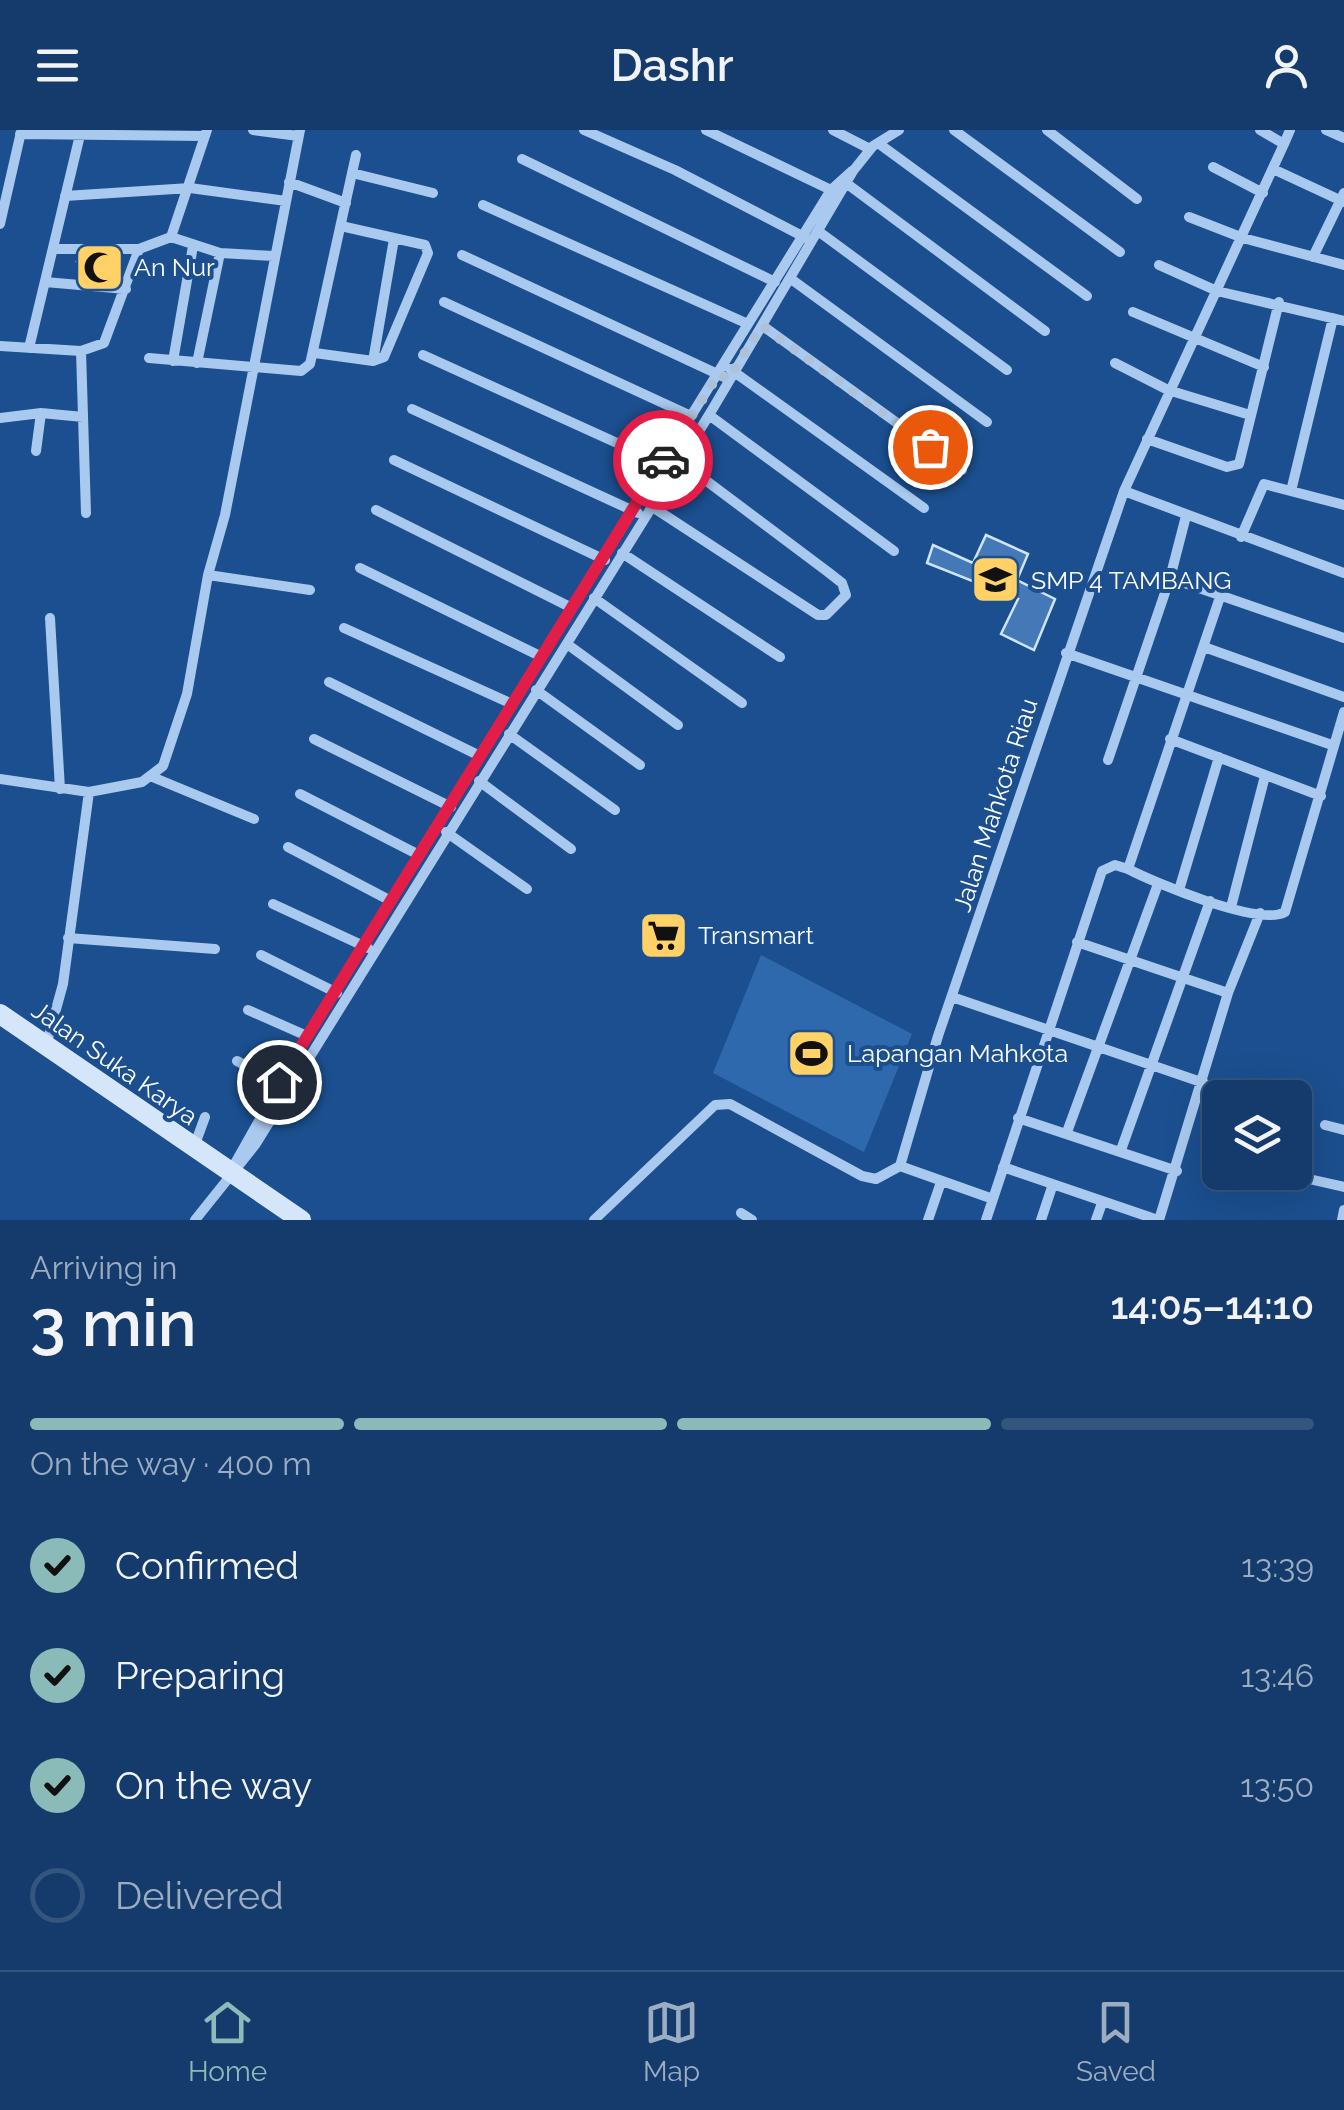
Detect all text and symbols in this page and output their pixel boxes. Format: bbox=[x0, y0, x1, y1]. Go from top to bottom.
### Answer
icon: menu bbox=[30, 38, 85, 93]
icon: person bbox=[1259, 38, 1314, 93]
text: Dashr bbox=[610, 39, 734, 92]
mosque icon: An Nur bbox=[73, 241, 125, 293]
place label: An Nur bbox=[134, 252, 215, 282]
pin bbox=[888, 405, 973, 490]
courier bbox=[613, 410, 713, 510]
icon: bag bbox=[903, 420, 958, 475]
icon: car bbox=[636, 433, 691, 488]
school or university icon: SMP 4 TAMBANG bbox=[970, 554, 1022, 606]
place label: SMP 4 TAMBANG bbox=[1031, 565, 1231, 595]
street label: Jalan Mahkota Riau bbox=[946, 695, 1044, 915]
supermarket icon: Transmart bbox=[637, 909, 689, 961]
place label: Transmart bbox=[698, 920, 814, 950]
street label: Jalan Suka Karya bbox=[26, 995, 204, 1131]
sports icon: Lapangan Mahkota bbox=[786, 1027, 838, 1079]
place label: Lapangan Mahkota bbox=[847, 1038, 1068, 1068]
pin bbox=[237, 1040, 322, 1125]
icon: home bbox=[252, 1055, 307, 1110]
map controls bbox=[1202, 1080, 1312, 1190]
button: layers bbox=[1202, 1080, 1312, 1190]
text: Arriving in bbox=[30, 1249, 177, 1286]
text: 14:05–14:10 bbox=[1110, 1283, 1314, 1328]
text: 3 min bbox=[30, 1285, 197, 1361]
text: On the way · 400 m bbox=[30, 1445, 312, 1482]
icon: check bbox=[30, 1538, 85, 1593]
text: Confirmed bbox=[115, 1543, 299, 1588]
text: 13:39 bbox=[1241, 1547, 1314, 1584]
icon: check bbox=[30, 1648, 85, 1703]
text: Preparing bbox=[115, 1653, 285, 1698]
text: 13:46 bbox=[1240, 1657, 1314, 1694]
icon: check bbox=[30, 1758, 85, 1813]
text: On the way bbox=[115, 1763, 312, 1808]
text: 13:50 bbox=[1240, 1767, 1314, 1804]
text: Delivered bbox=[115, 1873, 284, 1918]
tab: Home bbox=[188, 1995, 267, 2088]
tab: Map bbox=[643, 1995, 700, 2088]
tab: Saved bbox=[1076, 1995, 1156, 2088]

